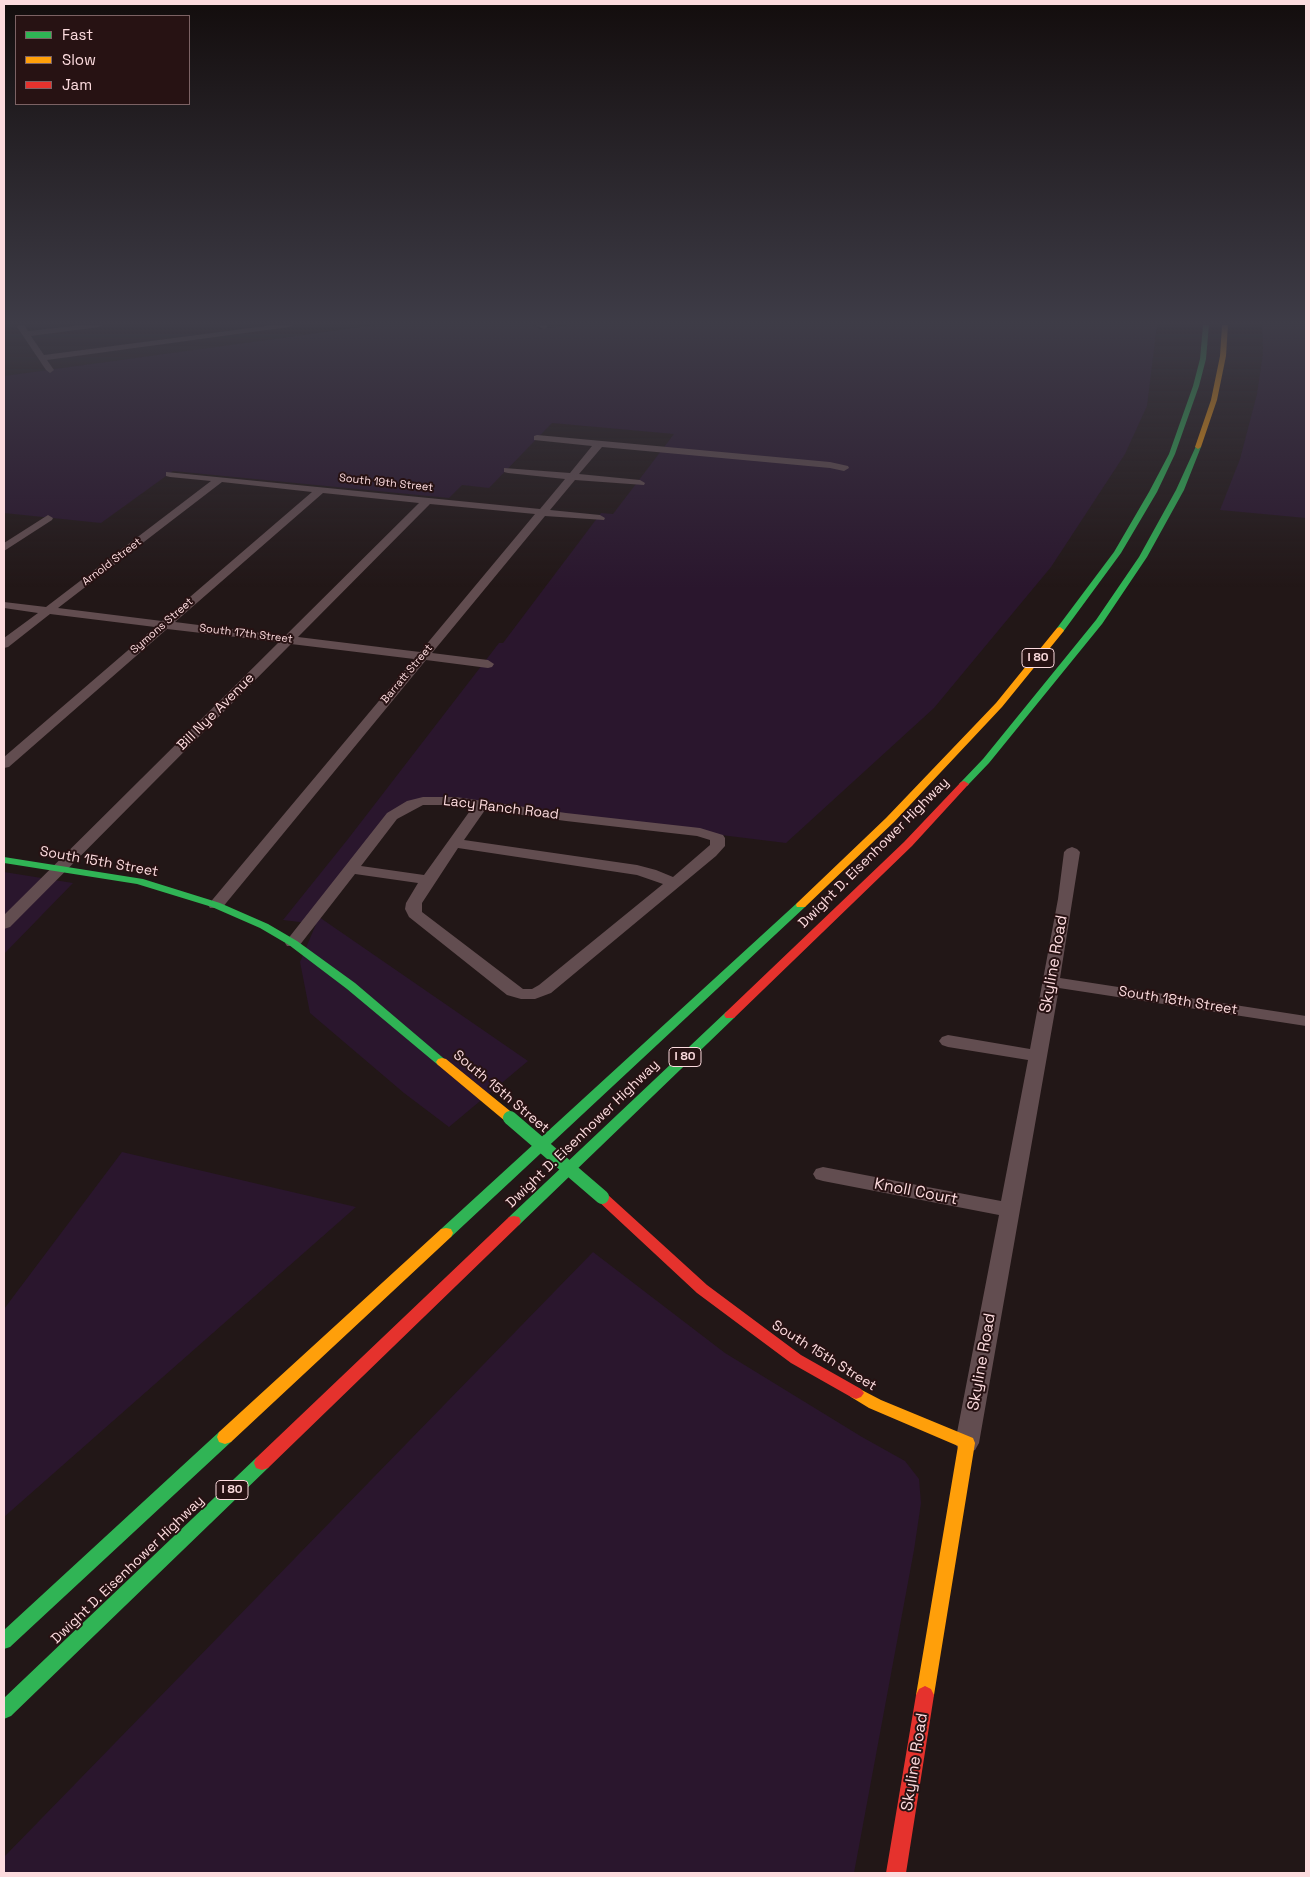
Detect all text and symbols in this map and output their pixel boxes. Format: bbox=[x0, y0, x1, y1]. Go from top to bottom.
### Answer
legend bbox=[15, 15, 190, 105]
text: Fast bbox=[62, 25, 93, 44]
text: Slow bbox=[62, 50, 96, 69]
text: Jam bbox=[62, 75, 92, 94]
street label: South 19th Street bbox=[338, 471, 434, 495]
street label: Arnold Street bbox=[80, 535, 144, 589]
street label: Symons Street bbox=[128, 595, 196, 657]
street label: South 17th Street bbox=[199, 622, 293, 646]
street label: Barratt Street bbox=[378, 642, 436, 706]
road number: I 80 bbox=[1022, 648, 1054, 668]
street label: Bill Nye Avenue bbox=[174, 670, 258, 754]
street label: Dwight D. Eisenhower Highway bbox=[795, 774, 953, 932]
street label: Lacy Ranch Road bbox=[442, 793, 560, 823]
street label: South 15th Street bbox=[38, 843, 160, 881]
street label: Skyline Road bbox=[1036, 914, 1072, 1014]
street label: South 18th Street bbox=[1117, 983, 1239, 1019]
street label: South 15th Street bbox=[450, 1047, 552, 1137]
road number: I 80 bbox=[669, 1048, 701, 1066]
street label: Dwight D. Eisenhower Highway bbox=[503, 1056, 663, 1212]
street label: Knoll Court bbox=[873, 1174, 959, 1210]
street label: Skyline Road bbox=[964, 1312, 1000, 1412]
street label: South 15th Street bbox=[769, 1317, 879, 1395]
road number: I 80 bbox=[216, 1480, 248, 1500]
street label: Dwight D. Eisenhower Highway bbox=[48, 1492, 208, 1648]
street label: Skyline Road bbox=[898, 1712, 932, 1812]

